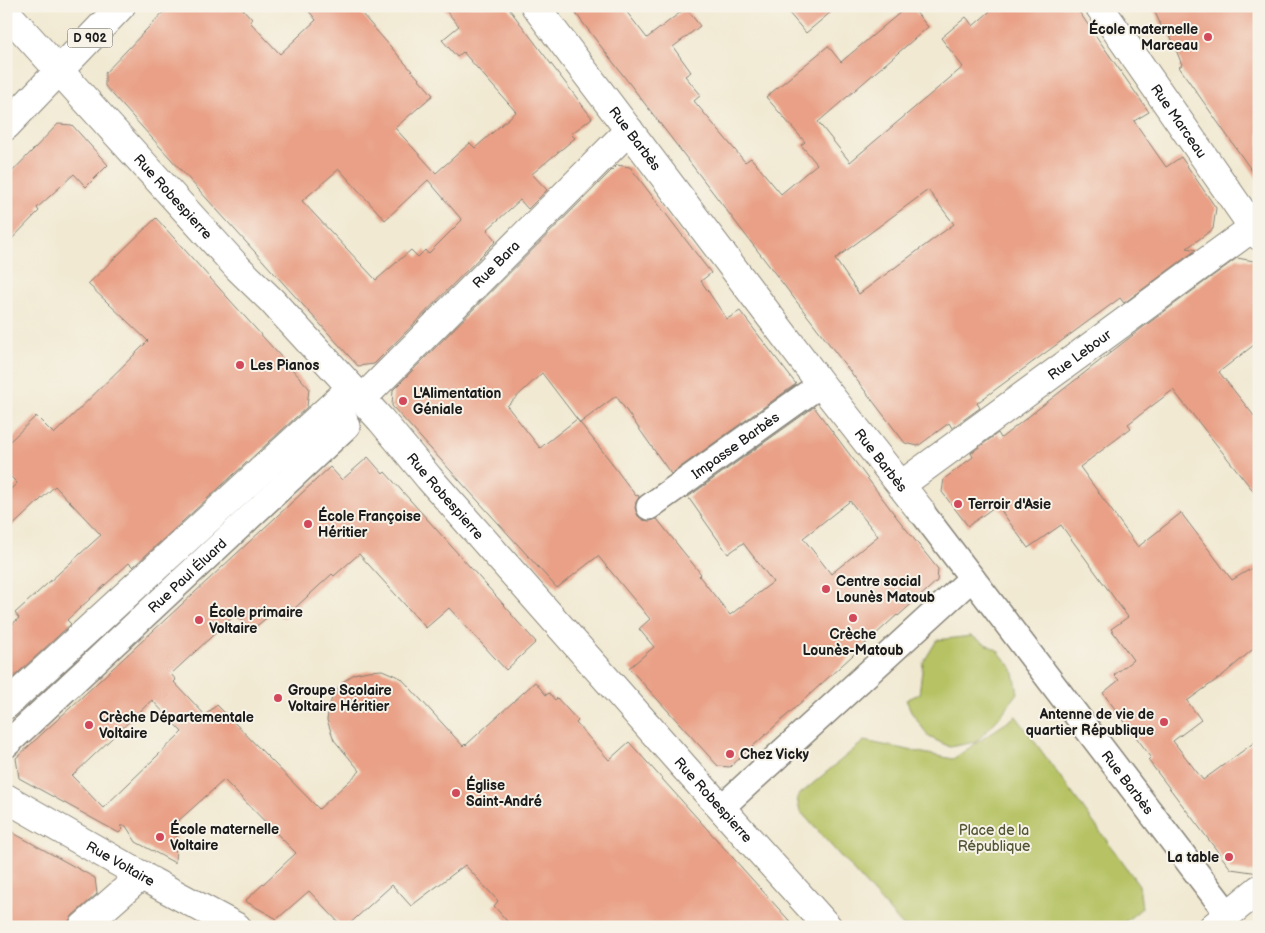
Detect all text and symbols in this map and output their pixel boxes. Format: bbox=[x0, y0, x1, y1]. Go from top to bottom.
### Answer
place label: École maternelle Marceau bbox=[1089, 19, 1198, 54]
road number: D 902 bbox=[68, 28, 112, 48]
marker: École maternelle Marceau bbox=[1202, 31, 1214, 43]
street label: Rue Marceau bbox=[1147, 81, 1210, 161]
street label: Rue Barbès bbox=[605, 103, 664, 174]
street label: Rue Robespierre bbox=[130, 151, 216, 243]
street label: Rue Bara bbox=[469, 237, 523, 292]
street label: Rue Lebour bbox=[1045, 326, 1115, 384]
place label: Les Pianos bbox=[250, 357, 320, 374]
marker: Les Pianos bbox=[234, 359, 246, 371]
place label: L'Alimentation Géniale bbox=[413, 385, 502, 418]
marker: L'Alimentation Géniale bbox=[397, 395, 409, 407]
street label: Impasse Barbès bbox=[688, 409, 783, 483]
street label: Rue Barbès bbox=[851, 426, 911, 496]
street label: Rue Robespierre bbox=[403, 450, 487, 543]
place label: Terroir d'Asie bbox=[968, 496, 1051, 513]
marker: Terroir d'Asie bbox=[952, 498, 964, 510]
place label: École Françoise Héritier bbox=[318, 506, 421, 541]
marker: École Françoise Héritier bbox=[302, 518, 314, 530]
street label: Rue Paul Éluard bbox=[145, 535, 230, 617]
place label: Centre social Lounès Matoub bbox=[836, 573, 935, 606]
marker: Centre social Lounès Matoub bbox=[820, 583, 832, 595]
place label: École primaire Voltaire bbox=[209, 602, 303, 637]
marker: Crèche Lounès-Matoub bbox=[847, 612, 859, 624]
marker: École primaire Voltaire bbox=[193, 614, 205, 626]
place label: Crèche Lounès-Matoub bbox=[803, 626, 903, 659]
place label: Groupe Scolaire Voltaire Héritier bbox=[288, 682, 392, 715]
marker: Groupe Scolaire Voltaire Héritier bbox=[272, 692, 284, 704]
place label: Antenne de vie de quartier République bbox=[1026, 706, 1154, 739]
place label: Crèche Départementale Voltaire bbox=[99, 709, 254, 742]
marker: Antenne de vie de quartier République bbox=[1158, 716, 1170, 728]
marker: Crèche Départementale Voltaire bbox=[83, 719, 95, 731]
place label: Chez Vicky bbox=[740, 746, 809, 763]
street label: Rue Barbès bbox=[1098, 747, 1157, 818]
marker: Chez Vicky bbox=[724, 748, 736, 760]
street label: Rue Robespierre bbox=[670, 754, 756, 846]
place label: Église Saint-André bbox=[466, 775, 543, 810]
marker: Église Saint-André bbox=[450, 787, 462, 799]
place label: École maternelle Voltaire bbox=[170, 819, 279, 854]
park label: Place de la République bbox=[958, 822, 1030, 855]
marker: École maternelle Voltaire bbox=[154, 831, 166, 843]
street label: Rue Voltaire bbox=[83, 838, 158, 890]
place label: La table bbox=[1167, 849, 1219, 866]
marker: La table bbox=[1223, 851, 1235, 863]

